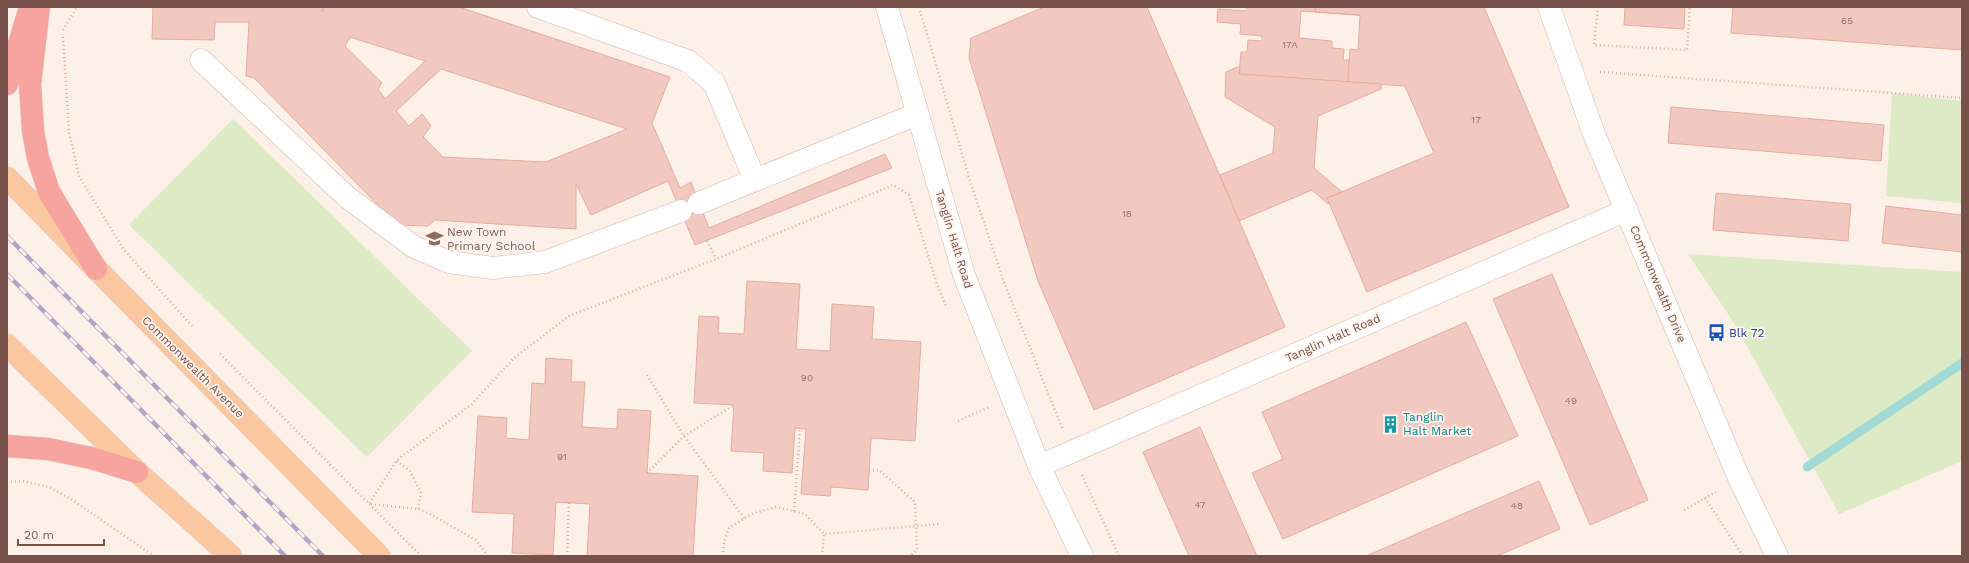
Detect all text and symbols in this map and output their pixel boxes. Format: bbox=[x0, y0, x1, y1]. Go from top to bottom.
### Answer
house number: 65 bbox=[1841, 15, 1853, 26]
house number: 17A bbox=[1282, 39, 1298, 50]
house number: 17 bbox=[1471, 114, 1481, 125]
street label: Tanglin Halt Road bbox=[932, 188, 976, 290]
house number: 18 bbox=[1122, 208, 1132, 219]
street label: Commonwealth Drive bbox=[1627, 223, 1689, 345]
place label: New Town Primary School bbox=[447, 225, 536, 253]
school or university icon: New Town Primary School bbox=[424, 229, 444, 249]
street label: Tanglin Halt Road bbox=[1283, 311, 1383, 365]
street label: Commonwealth Avenue bbox=[139, 313, 247, 421]
bus stop icon: Blk 72 bbox=[1706, 323, 1726, 343]
place label: Blk 72 bbox=[1729, 326, 1764, 340]
house number: 90 bbox=[801, 372, 813, 383]
house number: 49 bbox=[1565, 395, 1577, 406]
place label: Tanglin Halt Market bbox=[1403, 410, 1471, 438]
building icon: Tanglin Halt Market bbox=[1380, 414, 1400, 434]
house number: 91 bbox=[557, 451, 567, 462]
house number: 47 bbox=[1194, 499, 1206, 510]
house number: 48 bbox=[1511, 500, 1523, 511]
scale bar bbox=[18, 521, 104, 547]
text: 20 m bbox=[24, 528, 54, 542]

